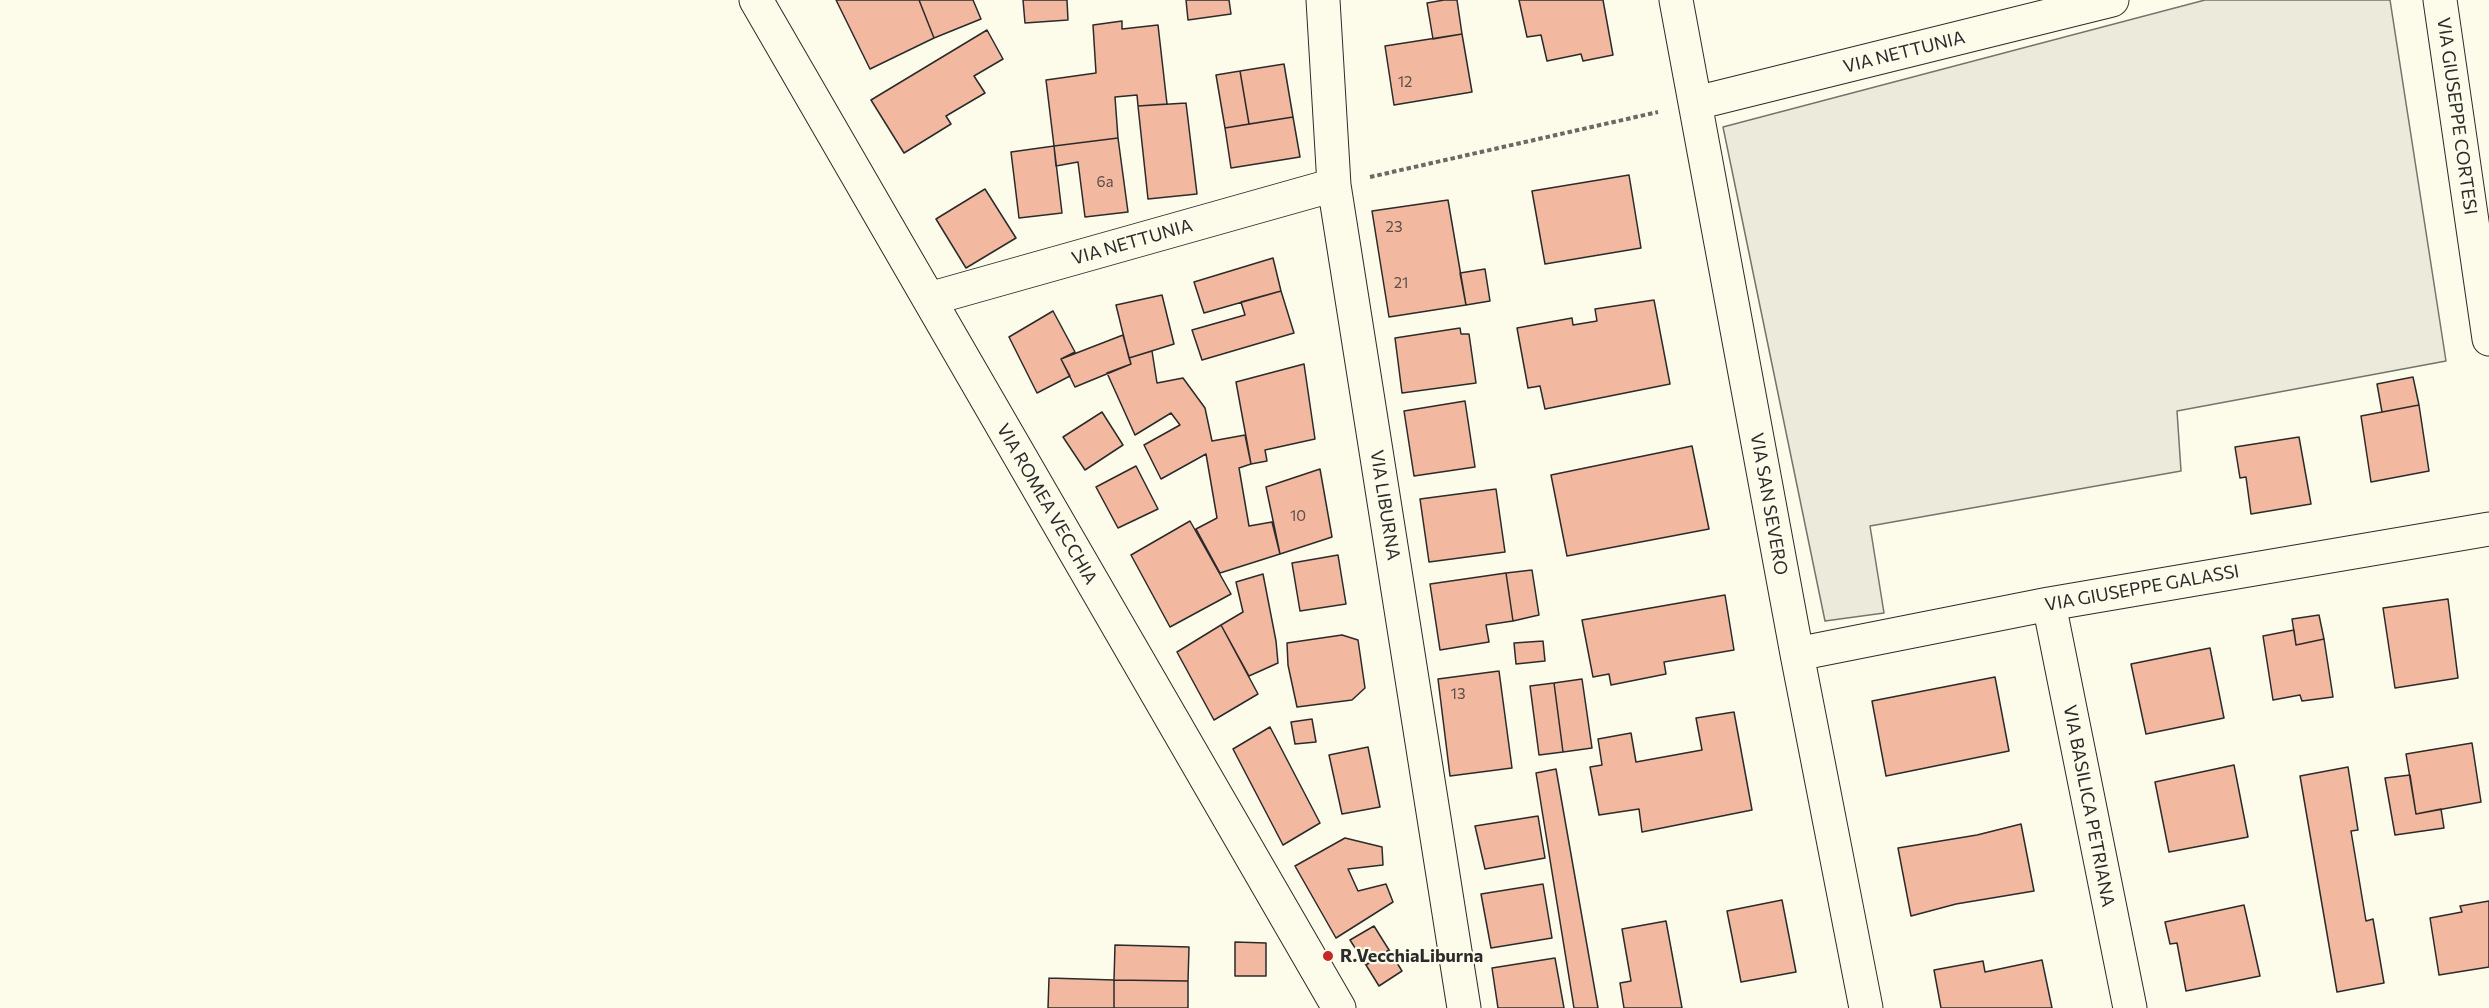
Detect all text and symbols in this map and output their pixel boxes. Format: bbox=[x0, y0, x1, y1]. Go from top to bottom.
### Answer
street label: VIA GIUSEPPE CORTESI bbox=[2432, 16, 2482, 216]
street label: VIA NETTUNIA bbox=[1841, 26, 1967, 78]
house number: 12 bbox=[1398, 73, 1412, 91]
house number: 6a bbox=[1097, 173, 1113, 191]
street label: VIA NETTUNIA bbox=[1069, 214, 1195, 270]
house number: 23 bbox=[1386, 218, 1402, 236]
house number: 21 bbox=[1394, 274, 1408, 292]
street label: VIA ROMEA VECCHIA bbox=[992, 420, 1102, 588]
street label: VIA SAN SEVERO bbox=[1746, 431, 1792, 577]
street label: VIA LIBURNA bbox=[1366, 448, 1404, 562]
house number: 10 bbox=[1290, 507, 1306, 525]
street label: VIA GIUSEPPE GALASSI bbox=[2043, 560, 2241, 616]
house number: 13 bbox=[1451, 685, 1465, 703]
street label: VIA BASILICA PETRIANA bbox=[2059, 703, 2119, 909]
place label: R.VecchiaLiburna bbox=[1340, 945, 1483, 967]
marker: R.VecchiaLiburna bbox=[1321, 949, 1335, 963]

